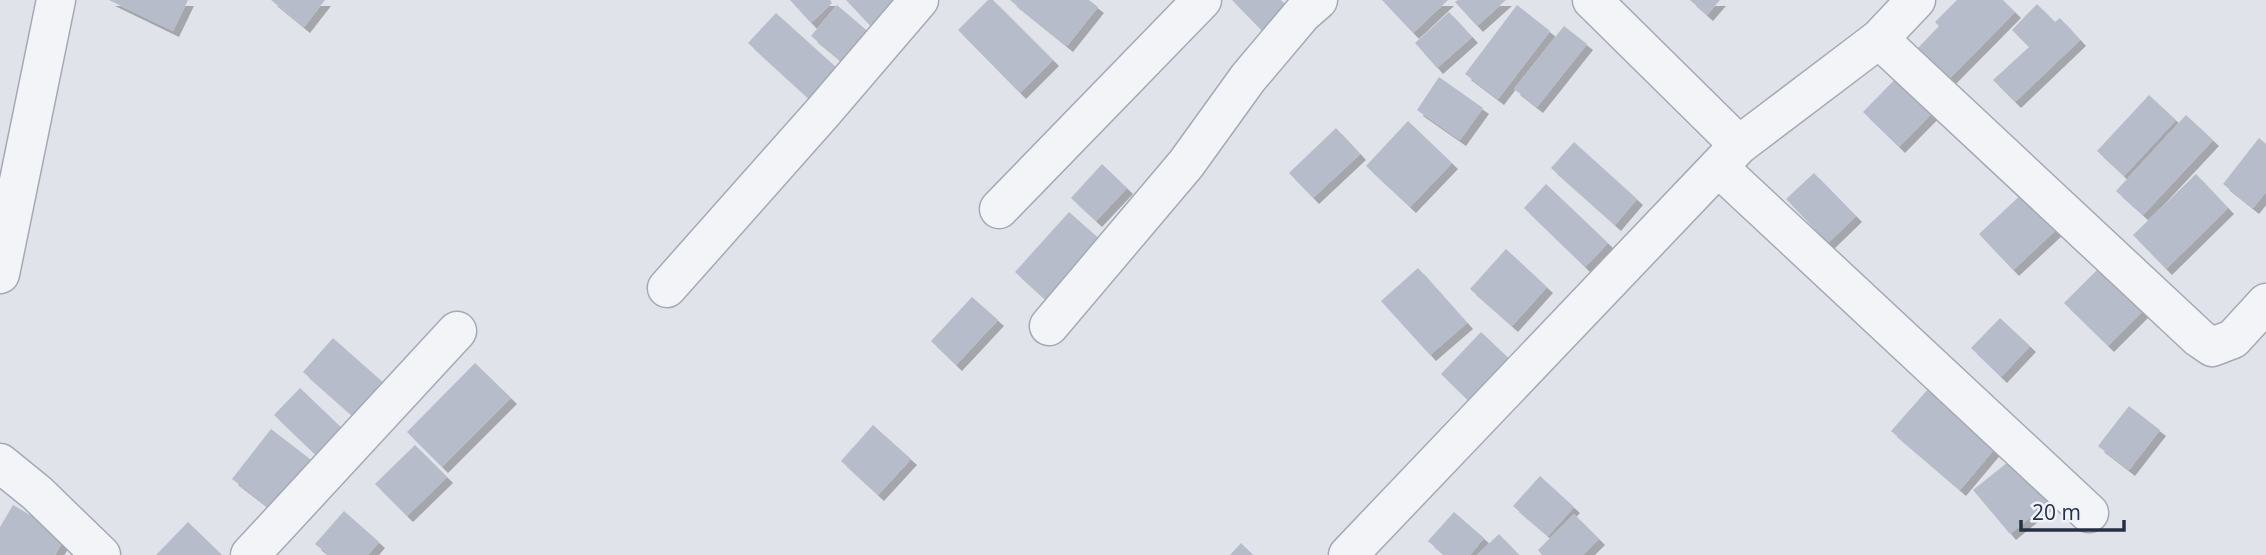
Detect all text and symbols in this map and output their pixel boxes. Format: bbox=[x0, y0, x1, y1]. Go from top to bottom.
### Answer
scale bar bbox=[2021, 489, 2124, 532]
text: 20 m bbox=[2032, 498, 2081, 526]

